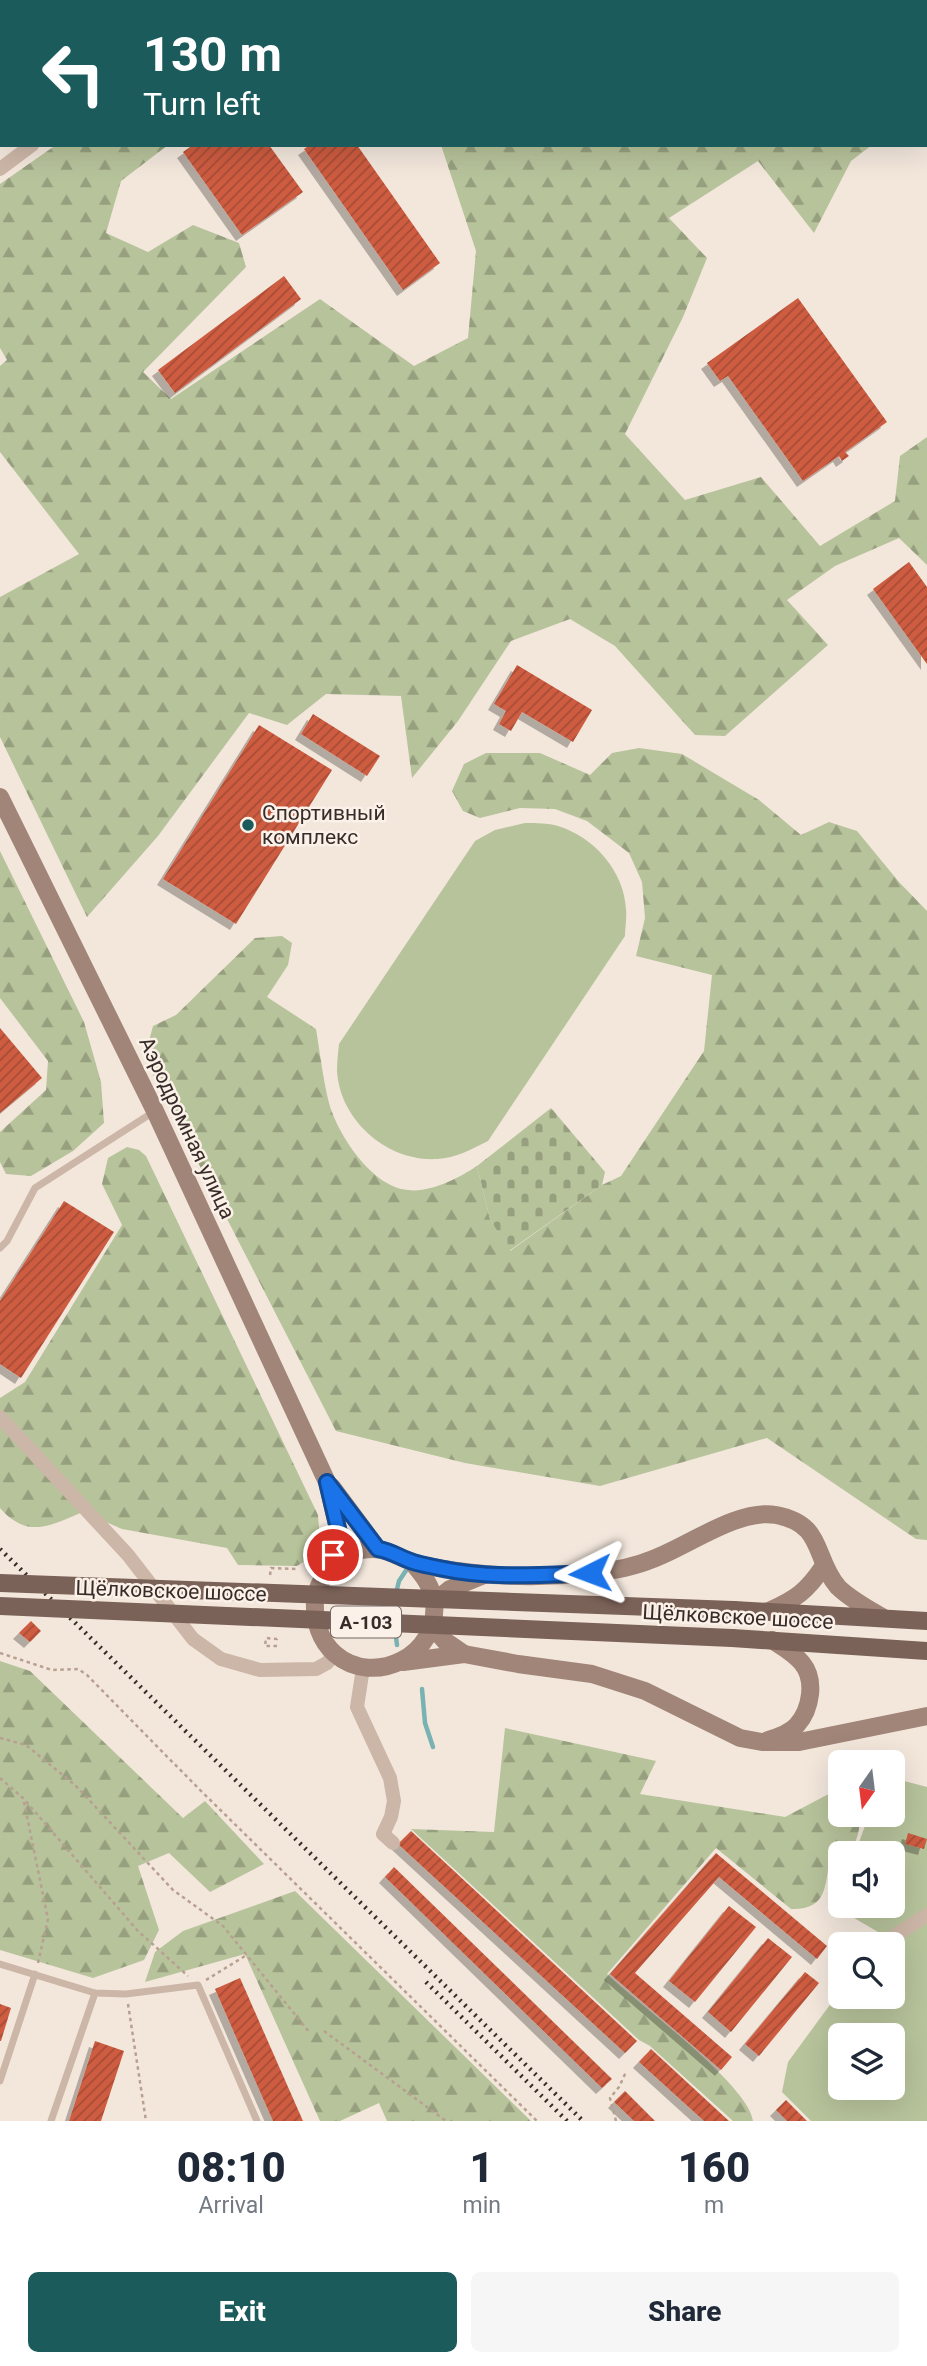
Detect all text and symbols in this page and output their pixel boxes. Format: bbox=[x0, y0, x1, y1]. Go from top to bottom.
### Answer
text: 130 m bbox=[143, 26, 282, 83]
icon: left bbox=[28, 28, 119, 119]
text: Turn left bbox=[143, 85, 261, 123]
place label: Спортивный комплекс bbox=[262, 801, 386, 849]
marker: Спортивный комплекс bbox=[240, 817, 256, 833]
street label: Аэродромная улица bbox=[134, 1033, 240, 1223]
pin bbox=[303, 1525, 363, 1585]
icon: arrive bbox=[314, 1536, 352, 1574]
position arrow bbox=[553, 1536, 627, 1610]
street label: Щёлковское шоссе bbox=[75, 1576, 267, 1606]
street label: Щёлковское шоссе bbox=[642, 1600, 834, 1634]
road number: А-103 bbox=[331, 1606, 401, 1638]
north arrow bbox=[828, 1750, 905, 1827]
map controls bbox=[828, 1750, 905, 2100]
button: sound bbox=[828, 1841, 905, 1918]
button: search bbox=[828, 1932, 905, 2009]
button: layers bbox=[828, 2023, 905, 2100]
text: 08:10 bbox=[177, 2143, 286, 2192]
text: 1 bbox=[470, 2143, 494, 2192]
text: 160 bbox=[678, 2143, 750, 2192]
text: Arrival bbox=[199, 2192, 264, 2219]
text: min bbox=[462, 2192, 501, 2219]
text: m bbox=[704, 2192, 724, 2219]
button: Exit bbox=[28, 2272, 457, 2352]
button: Share bbox=[471, 2272, 899, 2352]

